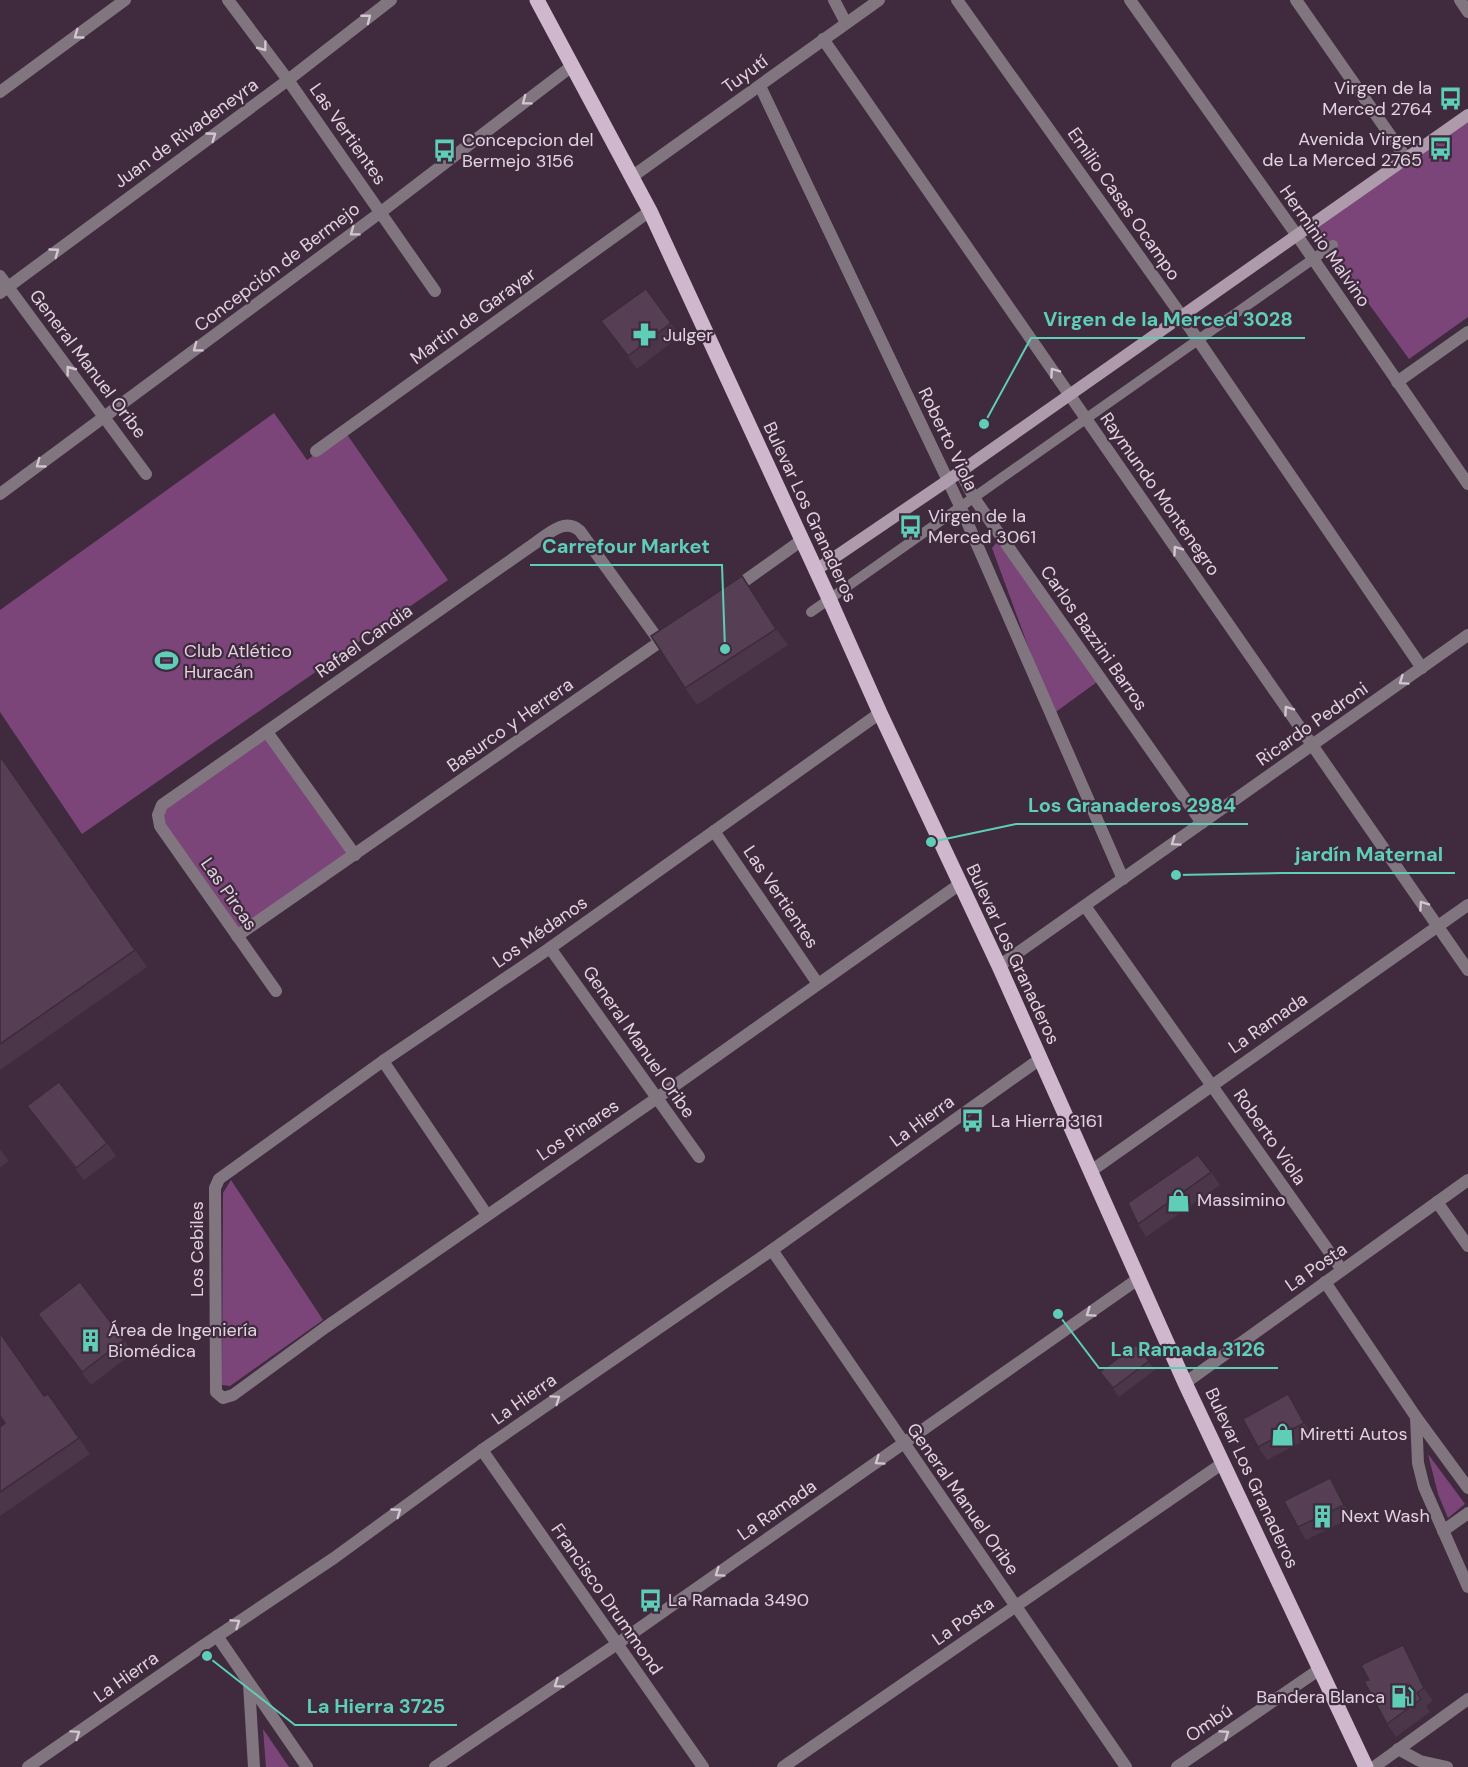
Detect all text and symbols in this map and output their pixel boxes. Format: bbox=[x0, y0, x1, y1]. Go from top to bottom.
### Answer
one-way arrow bbox=[361, 15, 372, 26]
one-way arrow bbox=[73, 27, 84, 38]
one-way arrow bbox=[256, 40, 267, 51]
street label: Tuyutí bbox=[717, 49, 773, 99]
street label: Juan de Rivadeneyra bbox=[109, 73, 263, 193]
place label: Virgen de la Merced 2764 bbox=[1322, 76, 1432, 121]
street label: Las Vertientes bbox=[304, 78, 392, 190]
bus stop icon: Virgen de la Merced 2764 bbox=[1437, 85, 1463, 111]
one-way arrow bbox=[521, 94, 532, 105]
street label: Emilio Casas Ocampo bbox=[1062, 123, 1186, 285]
place label: Avenida Virgen de La Merced 2765 bbox=[1262, 127, 1422, 172]
place label: Concepcion del Bermejo 3156 bbox=[462, 128, 594, 173]
one-way arrow bbox=[205, 132, 216, 143]
bus stop icon: Avenida Virgen de La Merced 2765 bbox=[1427, 136, 1453, 162]
bus stop icon: Concepcion del Bermejo 3156 bbox=[431, 137, 457, 163]
street label: Herminio Malvino bbox=[1274, 180, 1376, 312]
street label: Concepción de Bermejo bbox=[189, 197, 365, 337]
one-way arrow bbox=[349, 225, 360, 236]
one-way arrow bbox=[48, 248, 59, 259]
street label: Martin de Garayar bbox=[405, 262, 541, 370]
street label: General Manuel Oribe bbox=[24, 285, 152, 443]
callout: Virgen de la Merced 3028 bbox=[1031, 300, 1305, 338]
text: Virgen de la Merced 3028 bbox=[1043, 306, 1293, 332]
pharmacy icon: Julger bbox=[632, 322, 658, 348]
place label: Julger bbox=[663, 323, 713, 347]
one-way arrow bbox=[193, 341, 204, 352]
one-way arrow bbox=[66, 365, 77, 376]
one-way arrow bbox=[1050, 368, 1061, 379]
street label: Roberto Viola bbox=[913, 383, 983, 495]
street label: Raymundo Montenegro bbox=[1094, 408, 1226, 580]
street label: Bulevar Los Granaderos bbox=[758, 418, 862, 606]
one-way arrow bbox=[36, 457, 47, 468]
place label: Virgen de la Merced 3061 bbox=[928, 504, 1036, 549]
bus stop icon: Virgen de la Merced 3061 bbox=[897, 513, 923, 539]
callout: Carrefour Market bbox=[530, 527, 722, 565]
text: Carrefour Market bbox=[542, 533, 710, 559]
one-way arrow bbox=[1173, 545, 1184, 556]
street label: Carlos Bazzini Barros bbox=[1035, 561, 1153, 715]
street label: Rafael Candia bbox=[311, 599, 417, 683]
place label: Club Atlético Huracán bbox=[184, 639, 292, 684]
sports icon: Club Atlético Huracán bbox=[153, 648, 179, 674]
street label: Basurco y Herrera bbox=[442, 672, 578, 778]
one-way arrow bbox=[1399, 674, 1410, 685]
street label: Ricardo Pedroni bbox=[1251, 677, 1373, 771]
one-way arrow bbox=[1284, 705, 1295, 716]
callout: Los Granaderos 2984 bbox=[1016, 786, 1248, 824]
text: Los Granaderos 2984 bbox=[1028, 792, 1236, 818]
one-way arrow bbox=[1171, 835, 1182, 846]
callout: jardín Maternal bbox=[1283, 835, 1455, 873]
street label: Las Vertientes bbox=[738, 841, 824, 953]
text: jardín Maternal bbox=[1294, 841, 1443, 867]
street label: Las Pircas bbox=[195, 853, 263, 935]
street label: Bulevar Los Granaderos bbox=[961, 860, 1065, 1048]
street label: Los Médanos bbox=[488, 891, 592, 973]
one-way arrow bbox=[1419, 900, 1430, 911]
street label: General Manuel Oribe bbox=[577, 961, 701, 1123]
street label: La Ramada bbox=[1224, 987, 1312, 1059]
street label: Roberto Viola bbox=[1228, 1084, 1312, 1190]
street label: La Hierra bbox=[885, 1090, 959, 1152]
street label: Los Pinares bbox=[532, 1094, 624, 1166]
bus stop icon: La Hierra 3161 bbox=[960, 1108, 986, 1134]
place label: La Hierra 3161 bbox=[991, 1109, 1103, 1133]
shop icon: Massimino bbox=[1166, 1187, 1192, 1213]
place label: Massimino bbox=[1197, 1188, 1286, 1212]
street label: Los Cebiles bbox=[185, 1201, 209, 1297]
street label: La Posta bbox=[1280, 1237, 1352, 1297]
one-way arrow bbox=[1085, 1306, 1096, 1317]
place label: Área de Ingeniería Biomédica bbox=[108, 1318, 257, 1363]
building icon: Área de Ingeniería Biomédica bbox=[77, 1327, 103, 1353]
callout: La Ramada 3126 bbox=[1099, 1330, 1278, 1368]
text: La Ramada 3126 bbox=[1110, 1336, 1266, 1362]
street label: La Hierra bbox=[487, 1368, 561, 1430]
street label: Bulevar Los Granaderos bbox=[1200, 1384, 1304, 1572]
one-way arrow bbox=[549, 1395, 560, 1406]
street label: General Manuel Oribe bbox=[901, 1418, 1025, 1580]
shop icon: Miretti Autos bbox=[1269, 1421, 1295, 1447]
place label: Miretti Autos bbox=[1300, 1422, 1408, 1446]
one-way arrow bbox=[874, 1454, 885, 1465]
street label: La Ramada bbox=[733, 1474, 821, 1546]
building icon: Next Wash bbox=[1310, 1503, 1336, 1529]
place label: Next Wash bbox=[1341, 1504, 1430, 1528]
one-way arrow bbox=[390, 1508, 401, 1519]
street label: Francisco Drummond bbox=[546, 1519, 668, 1679]
one-way arrow bbox=[714, 1566, 725, 1577]
bus stop icon: La Ramada 3490 bbox=[637, 1587, 663, 1613]
place label: La Ramada 3490 bbox=[668, 1588, 809, 1612]
street label: La Posta bbox=[927, 1591, 999, 1651]
one-way arrow bbox=[230, 1619, 241, 1630]
street label: La Hierra bbox=[89, 1646, 163, 1708]
one-way arrow bbox=[554, 1676, 565, 1687]
fuel station icon: Bandera Blanca bbox=[1390, 1684, 1416, 1710]
place label: Bandera Blanca bbox=[1256, 1685, 1385, 1709]
callout: La Hierra 3725 bbox=[295, 1687, 457, 1725]
text: La Hierra 3725 bbox=[307, 1693, 445, 1719]
street label: Ombú bbox=[1181, 1699, 1237, 1747]
one-way arrow bbox=[69, 1730, 80, 1741]
one-way arrow bbox=[1219, 1730, 1230, 1741]

